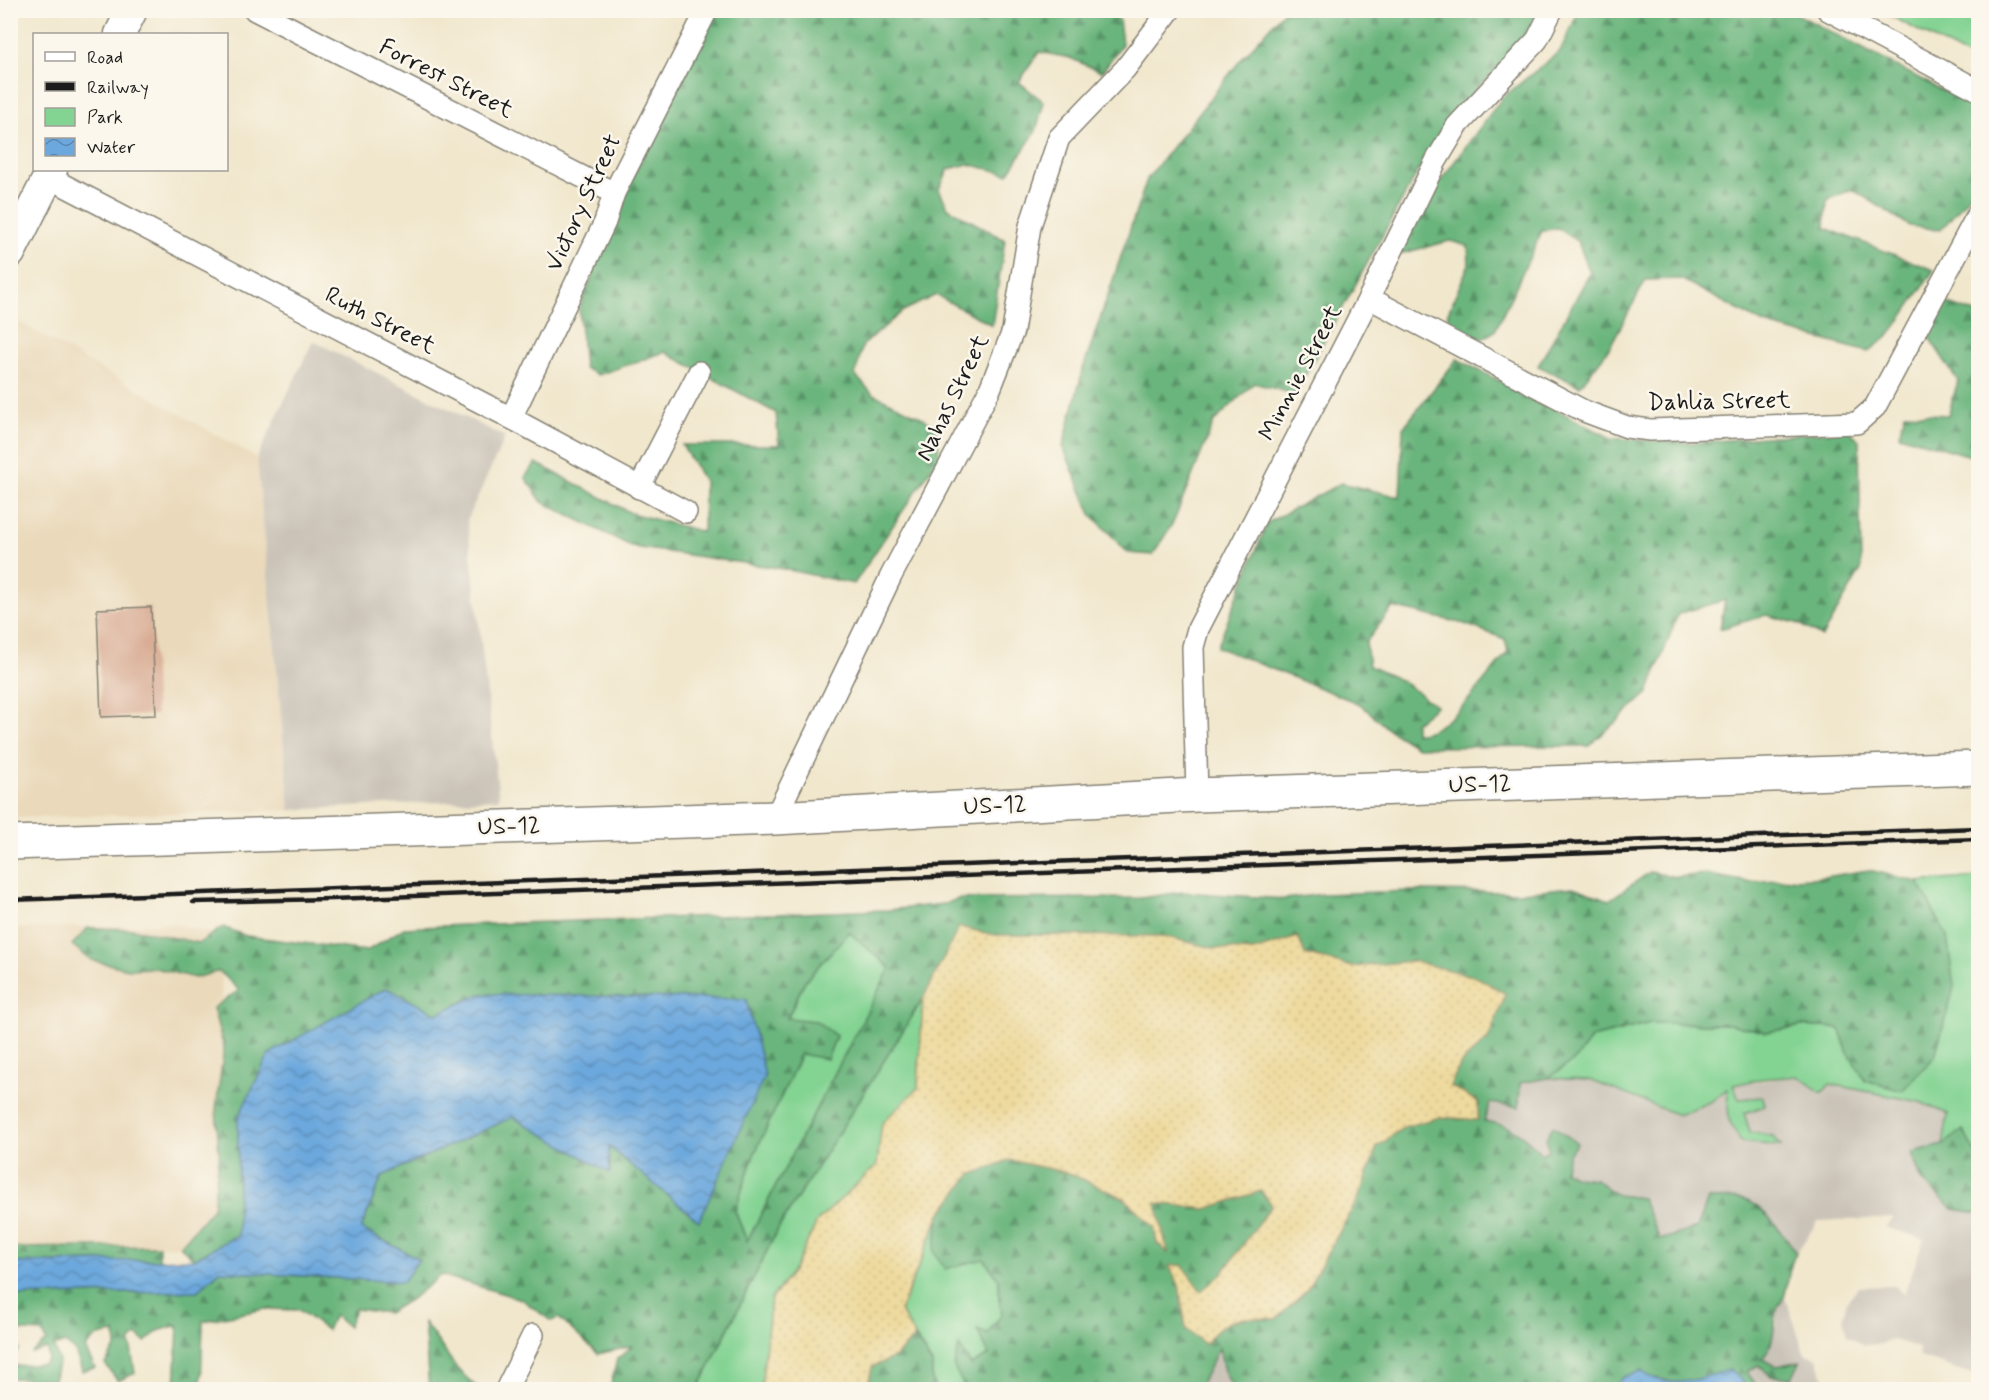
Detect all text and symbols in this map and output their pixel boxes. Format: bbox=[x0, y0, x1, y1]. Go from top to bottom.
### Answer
street label: Forrest Street bbox=[374, 32, 518, 126]
legend bbox=[33, 33, 228, 171]
text: Road bbox=[87, 46, 123, 70]
text: Railway bbox=[87, 76, 149, 100]
text: Park bbox=[87, 106, 123, 130]
street label: Victory Street bbox=[539, 129, 629, 277]
text: Water bbox=[87, 136, 136, 160]
street label: Ruth Street bbox=[319, 280, 441, 362]
street label: Minnie Street bbox=[1252, 299, 1350, 447]
street label: Nahas Street bbox=[909, 330, 997, 466]
street label: Dahlia Street bbox=[1647, 385, 1791, 419]
street label: US-12 bbox=[1448, 768, 1512, 802]
street label: US-12 bbox=[963, 789, 1027, 823]
street label: US-12 bbox=[477, 810, 541, 844]

